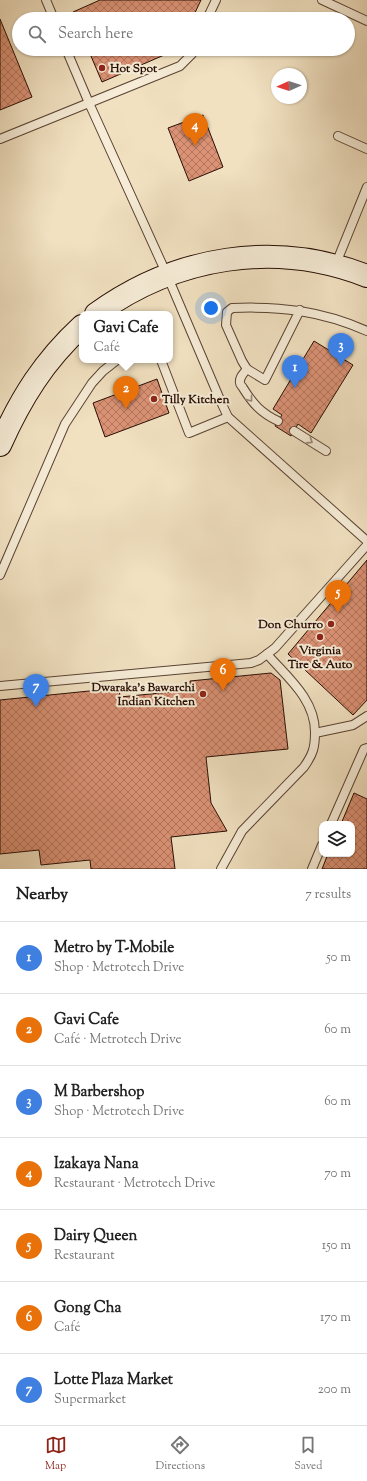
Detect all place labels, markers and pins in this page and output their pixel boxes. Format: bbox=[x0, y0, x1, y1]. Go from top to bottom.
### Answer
place label: Hot Spot bbox=[109, 60, 158, 78]
marker: Hot Spot bbox=[97, 63, 107, 73]
pin: 4 bbox=[182, 113, 208, 146]
pin: 3 bbox=[328, 333, 354, 366]
pin: 1 bbox=[282, 355, 308, 388]
pin: 2 bbox=[113, 376, 139, 409]
place label: Tilly Kitchen bbox=[161, 391, 230, 409]
marker: Tilly Kitchen bbox=[149, 394, 159, 404]
pin: 5 bbox=[325, 580, 351, 613]
place label: Don Churro bbox=[257, 616, 323, 634]
marker: Don Churro bbox=[326, 619, 336, 629]
marker: Virginia Tire & Auto bbox=[315, 632, 325, 642]
place label: Virginia Tire & Auto bbox=[287, 642, 353, 674]
pin: 6 bbox=[210, 658, 236, 691]
pin: 7 bbox=[23, 674, 49, 707]
place label: Dwaraka's Bawarchi Indian Kitchen bbox=[91, 679, 196, 711]
marker: Dwaraka's Bawarchi Indian Kitchen bbox=[198, 689, 208, 699]

